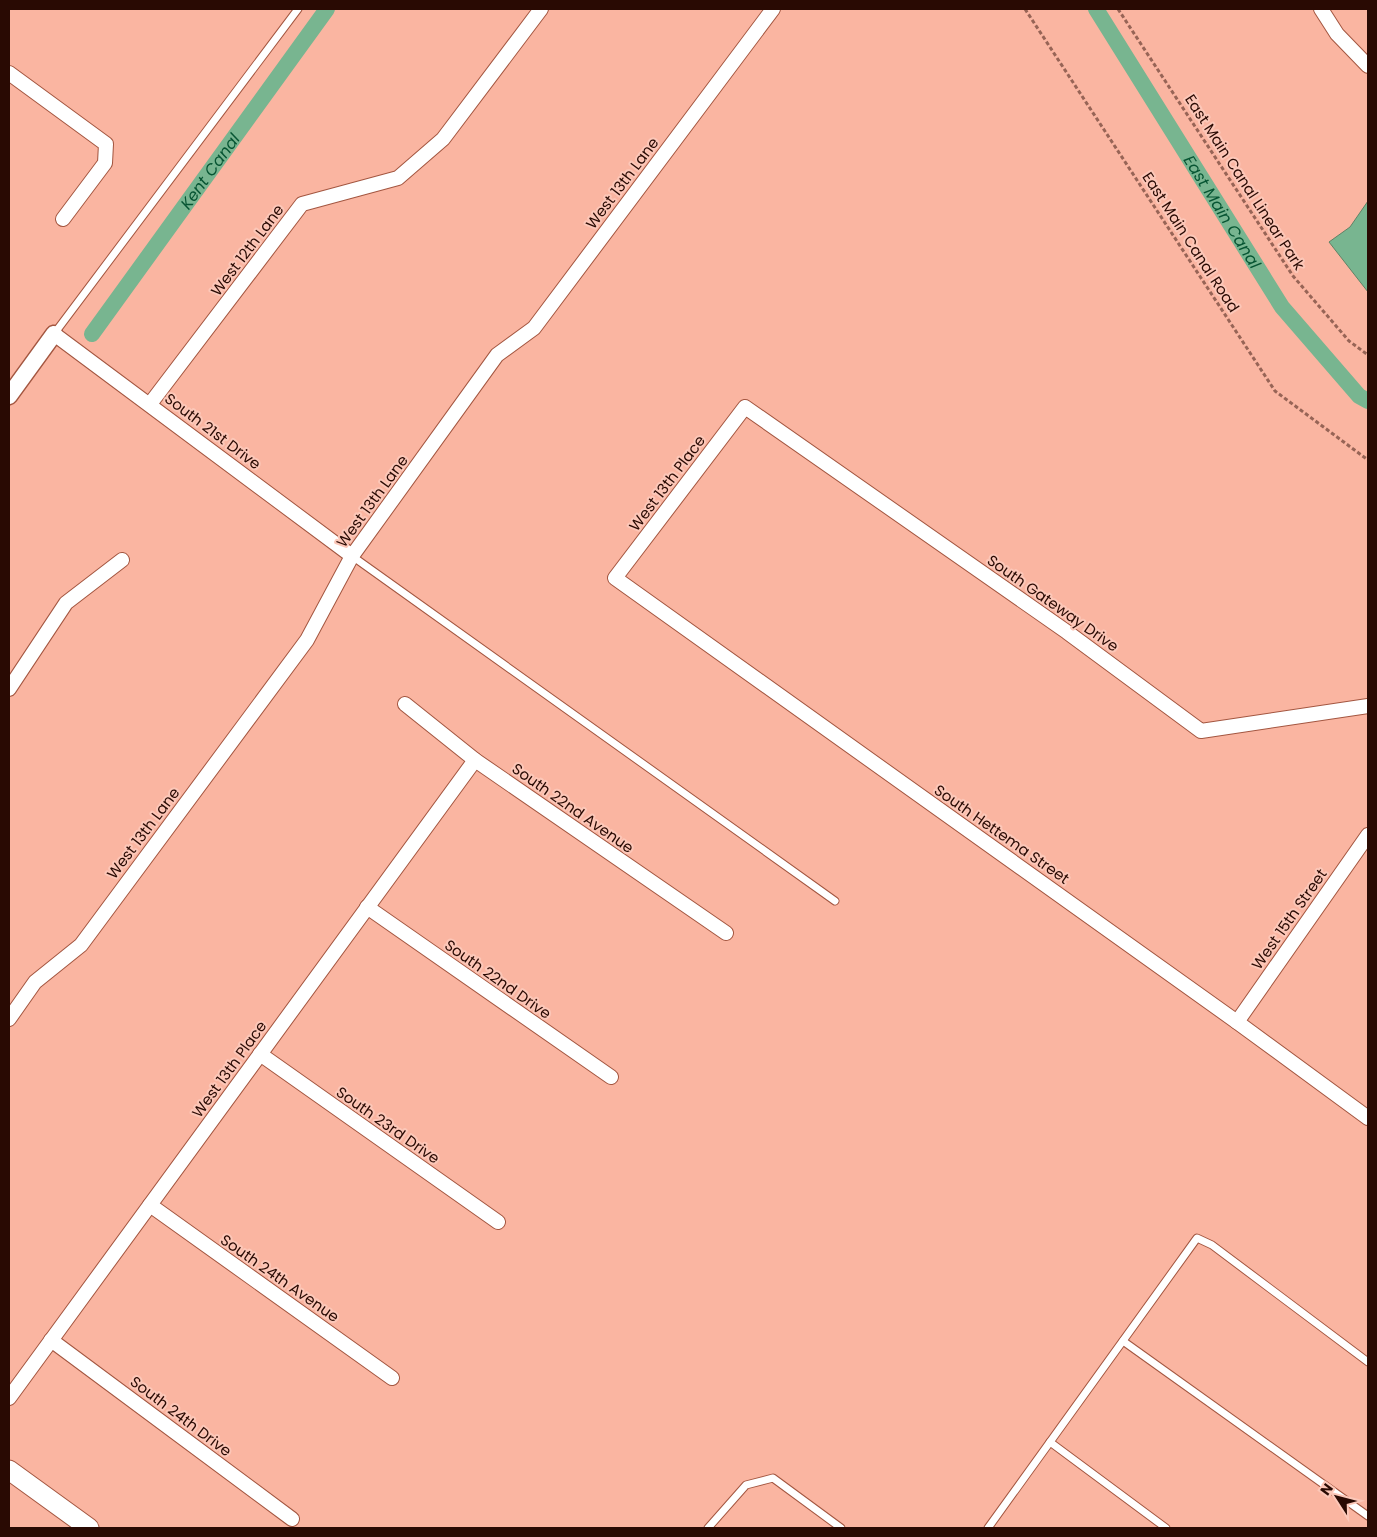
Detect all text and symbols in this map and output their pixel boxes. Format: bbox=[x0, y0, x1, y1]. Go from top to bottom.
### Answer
street label: East Main Canal Linear Park bbox=[1181, 91, 1309, 273]
water label: Kent Canal bbox=[175, 128, 245, 214]
street label: West 13th Lane bbox=[581, 133, 663, 233]
water label: East Main Canal bbox=[1181, 152, 1265, 272]
street label: East Main Canal Road bbox=[1138, 168, 1244, 316]
street label: West 12th Lane bbox=[206, 200, 288, 300]
street label: South 21st Drive bbox=[161, 388, 265, 474]
street label: West 13th Place bbox=[624, 431, 710, 535]
street label: West 13th Lane bbox=[331, 451, 413, 551]
street label: South Gateway Drive bbox=[983, 550, 1123, 656]
street label: South 22nd Avenue bbox=[508, 758, 638, 858]
street label: South Hettema Street bbox=[930, 779, 1074, 889]
street label: West 13th Lane bbox=[102, 783, 184, 883]
street label: West 15th Street bbox=[1246, 864, 1332, 974]
street label: South 22nd Drive bbox=[441, 934, 555, 1024]
street label: West 13th Place bbox=[187, 1016, 271, 1122]
street label: South 23rd Drive bbox=[332, 1081, 444, 1169]
street label: South 24th Avenue bbox=[216, 1229, 344, 1327]
street label: South 24th Drive bbox=[126, 1371, 236, 1461]
north arrow bbox=[1312, 1472, 1362, 1522]
text: N bbox=[1315, 1479, 1338, 1499]

